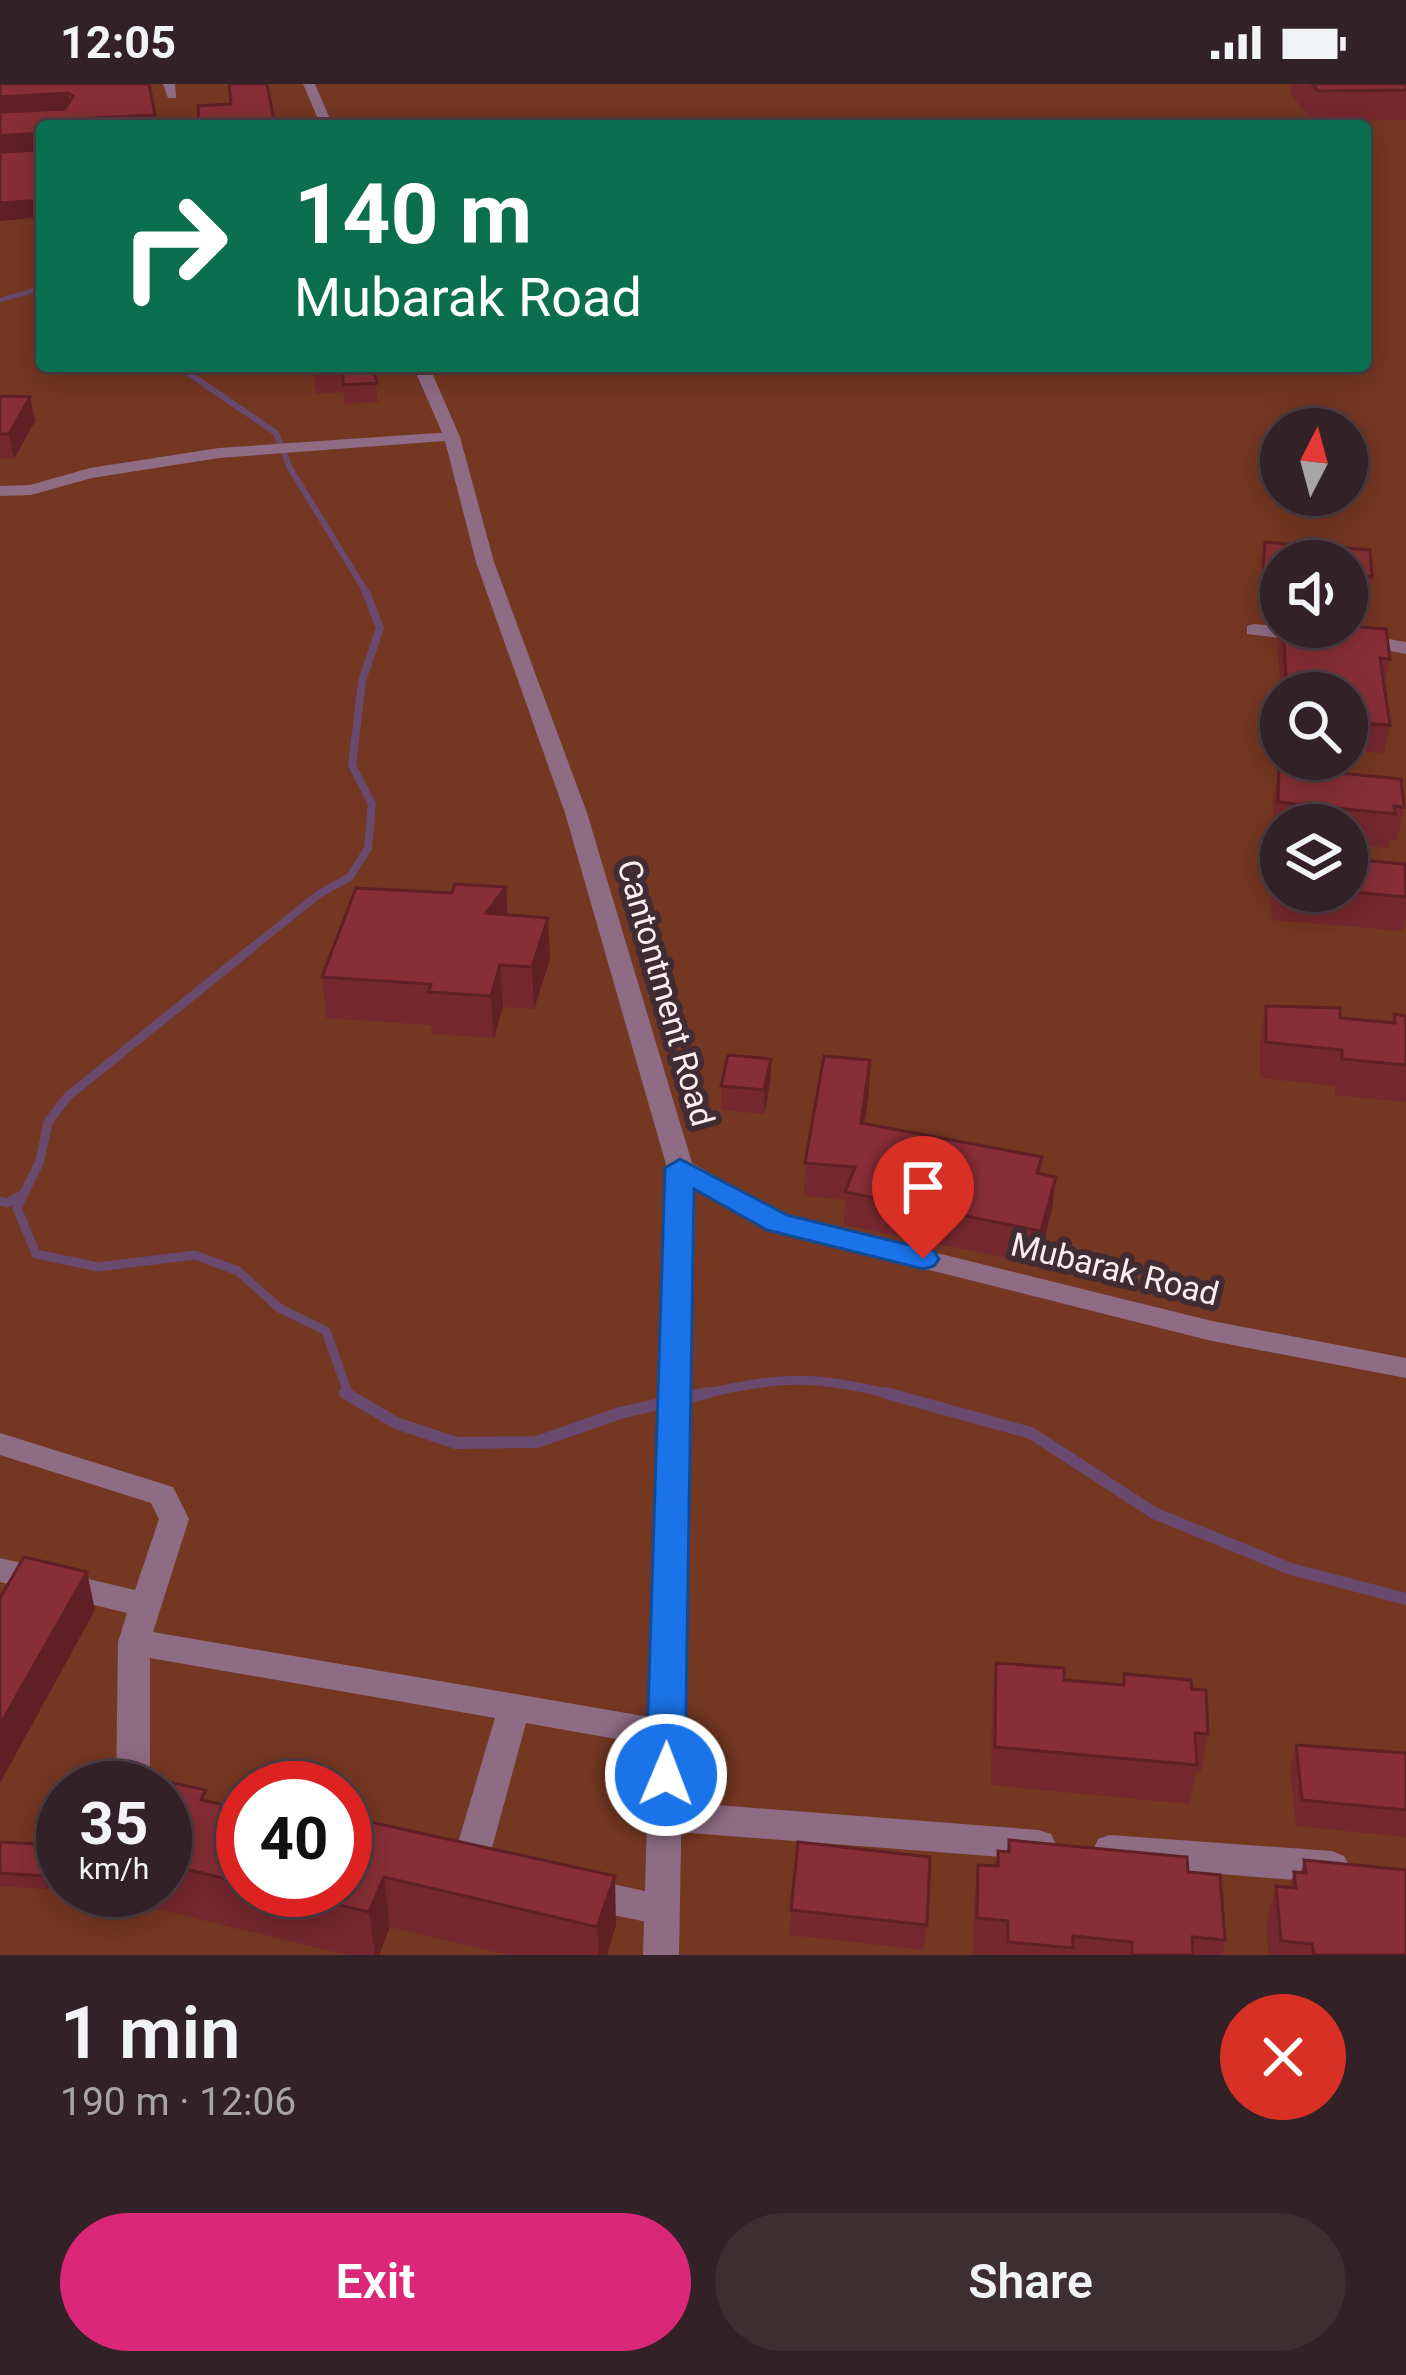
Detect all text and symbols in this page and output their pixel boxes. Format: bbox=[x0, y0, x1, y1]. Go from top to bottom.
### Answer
text: 12:05 bbox=[60, 16, 176, 69]
text: 140 m bbox=[294, 165, 532, 264]
icon: right bbox=[96, 168, 252, 324]
text: Mubarak Road bbox=[294, 266, 642, 329]
north arrow bbox=[1260, 408, 1368, 516]
map controls bbox=[1260, 408, 1368, 912]
button: sound bbox=[1260, 540, 1368, 648]
button: search bbox=[1260, 672, 1368, 780]
button: layers bbox=[1260, 804, 1368, 912]
street label: Cantontment Road bbox=[609, 855, 723, 1131]
pin bbox=[872, 1136, 974, 1259]
icon: arrive bbox=[890, 1154, 956, 1220]
street label: Mubarak Road bbox=[1007, 1224, 1223, 1314]
position arrow bbox=[603, 1712, 729, 1838]
speed limit sign: 40 bbox=[216, 1761, 372, 1917]
text: 35 bbox=[80, 1788, 148, 1859]
text: km/h bbox=[79, 1851, 149, 1886]
text: 1 min bbox=[60, 1991, 241, 2076]
button: close bbox=[1220, 1994, 1346, 2120]
text: 190 m · 12:06 bbox=[60, 2079, 296, 2125]
button: Exit bbox=[60, 2213, 691, 2351]
button: Share bbox=[715, 2213, 1346, 2351]

